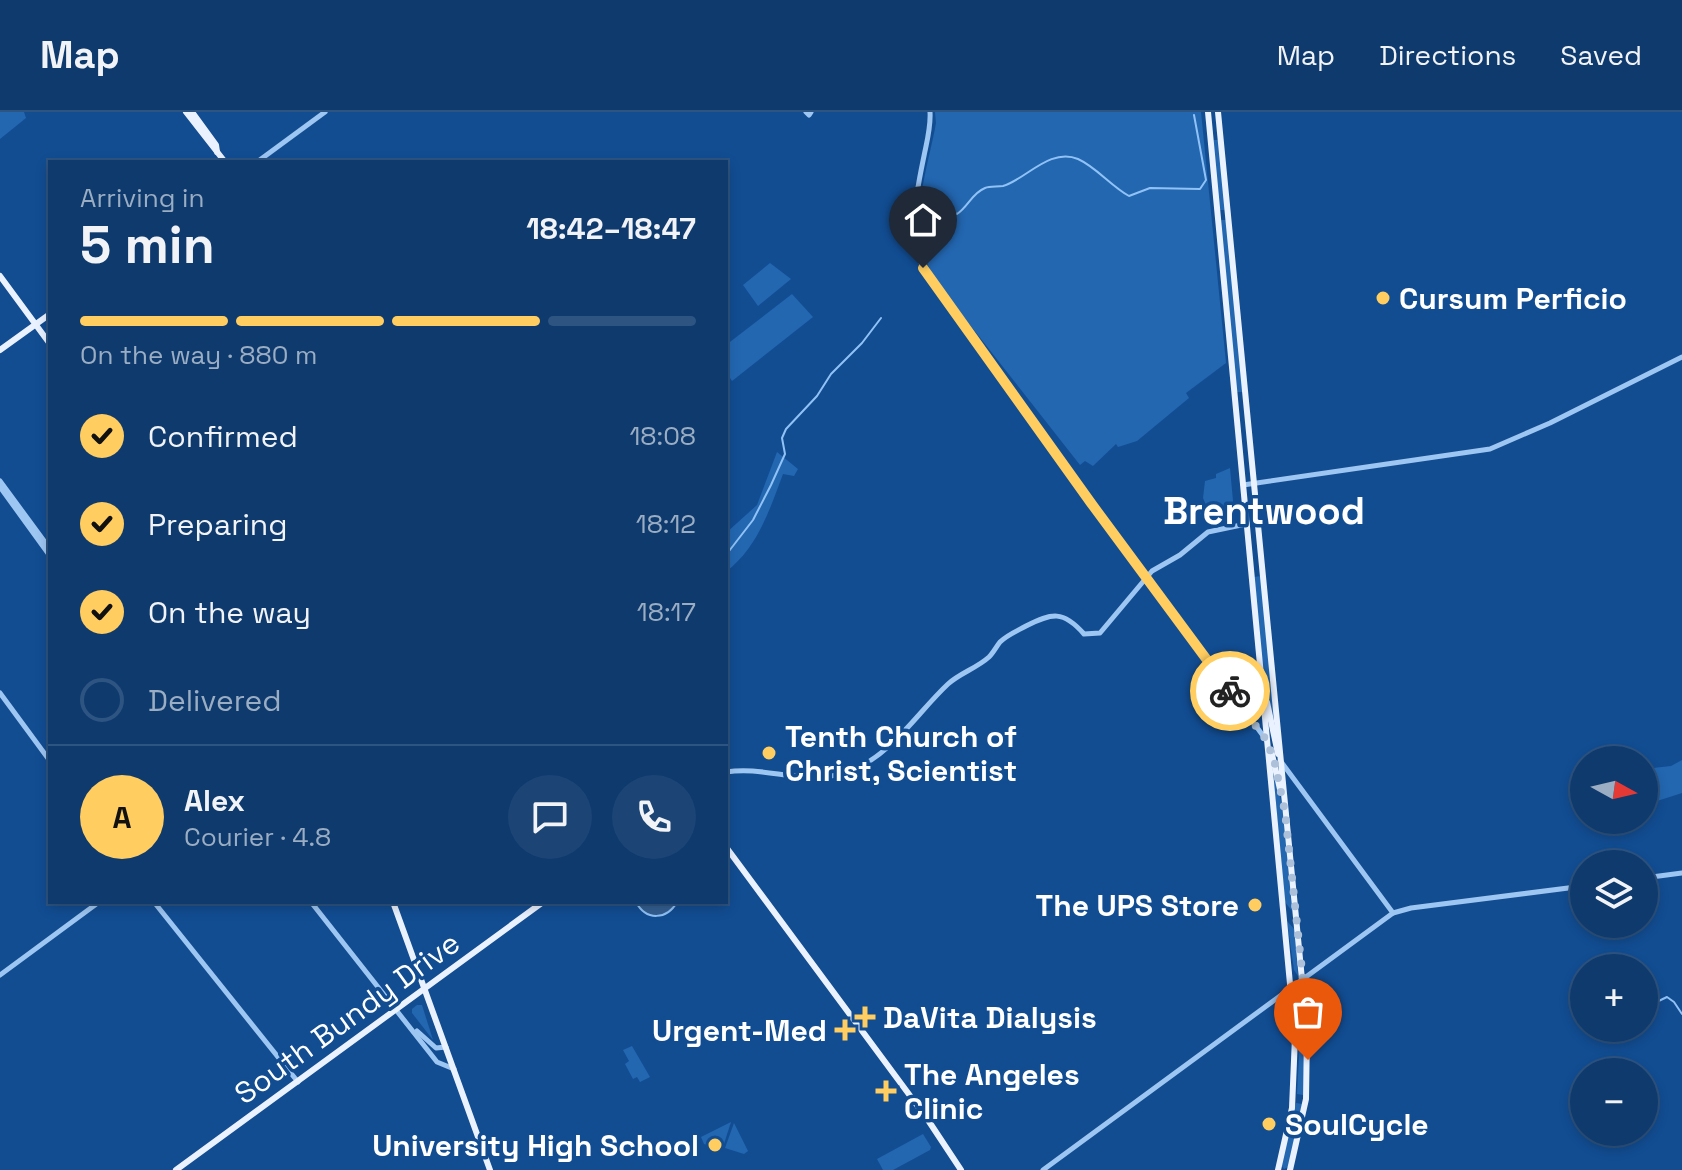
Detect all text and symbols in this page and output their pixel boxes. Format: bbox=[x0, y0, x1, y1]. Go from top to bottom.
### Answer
text: Map bbox=[40, 31, 120, 79]
text: Map bbox=[1277, 37, 1335, 73]
text: Directions bbox=[1379, 37, 1516, 73]
text: Saved bbox=[1560, 37, 1642, 73]
text: Arriving in bbox=[80, 181, 204, 215]
pin bbox=[889, 186, 957, 268]
icon: home bbox=[901, 198, 945, 242]
text: 18:42–18:47 bbox=[526, 209, 696, 248]
text: 5 min bbox=[80, 212, 215, 278]
place label: Cursum Perficio bbox=[1399, 279, 1627, 318]
marker: Cursum Perficio bbox=[1374, 289, 1392, 307]
text: On the way · 880 m bbox=[80, 338, 317, 372]
icon: check bbox=[80, 414, 124, 458]
text: Confirmed bbox=[148, 417, 298, 456]
text: 18:08 bbox=[629, 419, 696, 453]
district label: Brentwood bbox=[1163, 487, 1365, 535]
icon: check bbox=[80, 502, 124, 546]
text: Preparing bbox=[148, 505, 287, 544]
text: 18:12 bbox=[636, 507, 696, 541]
icon: check bbox=[80, 590, 124, 634]
text: On the way bbox=[148, 593, 311, 632]
text: 18:17 bbox=[637, 595, 696, 629]
courier bbox=[1190, 651, 1270, 731]
icon: bike bbox=[1208, 669, 1252, 713]
text: Delivered bbox=[148, 681, 282, 720]
place label: Tenth Church of Christ, Scientist bbox=[785, 717, 1017, 790]
marker: Tenth Church of Christ, Scientist bbox=[760, 744, 778, 762]
north arrow bbox=[1570, 746, 1658, 834]
map controls bbox=[1570, 746, 1658, 1146]
button: chat bbox=[508, 775, 592, 859]
button: phone bbox=[612, 775, 696, 859]
text: Alex bbox=[184, 781, 245, 820]
text: A bbox=[112, 798, 132, 837]
text: Courier · 4.8 bbox=[184, 820, 331, 854]
button: layers bbox=[1570, 850, 1658, 938]
place label: The UPS Store bbox=[1036, 886, 1239, 925]
marker: The UPS Store bbox=[1246, 896, 1264, 914]
street label: South Bundy Drive bbox=[227, 923, 467, 1113]
button: + bbox=[1570, 954, 1658, 1042]
pin bbox=[1274, 978, 1342, 1060]
icon: bag bbox=[1286, 990, 1330, 1034]
place label: DaVita Dialysis bbox=[883, 998, 1097, 1037]
marker: DaVita Dialysis bbox=[854, 1006, 876, 1028]
place label: Urgent-Med bbox=[652, 1011, 827, 1050]
marker: Urgent-Med bbox=[834, 1019, 856, 1041]
place label: The Angeles Clinic bbox=[904, 1055, 1080, 1128]
button: − bbox=[1570, 1058, 1658, 1146]
marker: The Angeles Clinic bbox=[875, 1080, 897, 1102]
place label: SoulCycle bbox=[1285, 1105, 1429, 1144]
marker: SoulCycle bbox=[1260, 1115, 1278, 1133]
place label: University High School bbox=[372, 1126, 699, 1165]
marker: University High School bbox=[706, 1136, 724, 1154]

